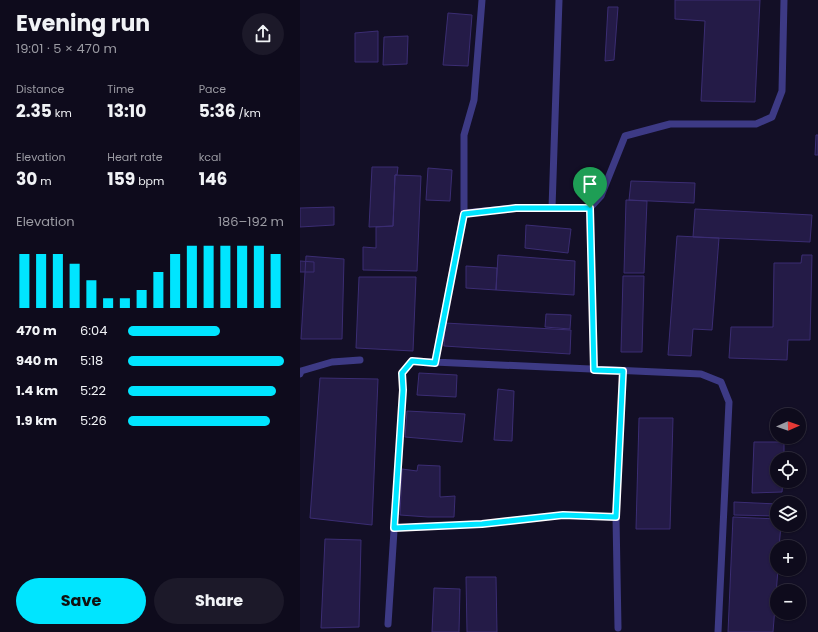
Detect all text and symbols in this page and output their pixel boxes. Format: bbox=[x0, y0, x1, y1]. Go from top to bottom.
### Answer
text: Evening run bbox=[16, 8, 150, 39]
button: share bbox=[242, 13, 284, 55]
text: 19:01 · 5 × 470 m bbox=[16, 39, 117, 58]
text: Distance bbox=[16, 81, 64, 97]
text: Time bbox=[107, 81, 134, 97]
text: Pace bbox=[199, 81, 226, 97]
text: 2.35 bbox=[16, 99, 52, 123]
text: 13:10 bbox=[107, 99, 146, 123]
text: 5:36 bbox=[199, 99, 236, 123]
text: km bbox=[52, 105, 72, 121]
text: /km bbox=[236, 105, 261, 121]
text: Elevation bbox=[16, 149, 66, 165]
text: Heart rate bbox=[107, 149, 163, 165]
text: kcal bbox=[199, 149, 221, 165]
text: 30 bbox=[16, 167, 37, 191]
text: 159 bbox=[107, 167, 135, 191]
text: 146 bbox=[199, 167, 227, 191]
pin bbox=[573, 167, 607, 208]
text: m bbox=[37, 173, 52, 189]
text: bpm bbox=[135, 173, 164, 189]
icon: arrive bbox=[579, 173, 601, 195]
text: Elevation bbox=[16, 212, 75, 231]
text: 186–192 m bbox=[218, 212, 284, 231]
text: 470 m bbox=[16, 321, 57, 340]
text: 6:04 bbox=[80, 321, 107, 340]
text: 940 m bbox=[16, 351, 58, 370]
text: 5:18 bbox=[80, 351, 103, 370]
text: 1.4 km bbox=[16, 381, 58, 400]
text: 5:22 bbox=[80, 381, 106, 400]
north arrow bbox=[770, 408, 806, 444]
map controls bbox=[770, 408, 806, 620]
text: 1.9 km bbox=[16, 411, 57, 430]
text: 5:26 bbox=[80, 411, 107, 430]
button: locate bbox=[770, 452, 806, 488]
button: layers bbox=[770, 496, 806, 532]
button: + bbox=[770, 540, 806, 576]
button: Save bbox=[16, 578, 146, 624]
button: Share bbox=[154, 578, 284, 624]
button: − bbox=[770, 584, 806, 620]

